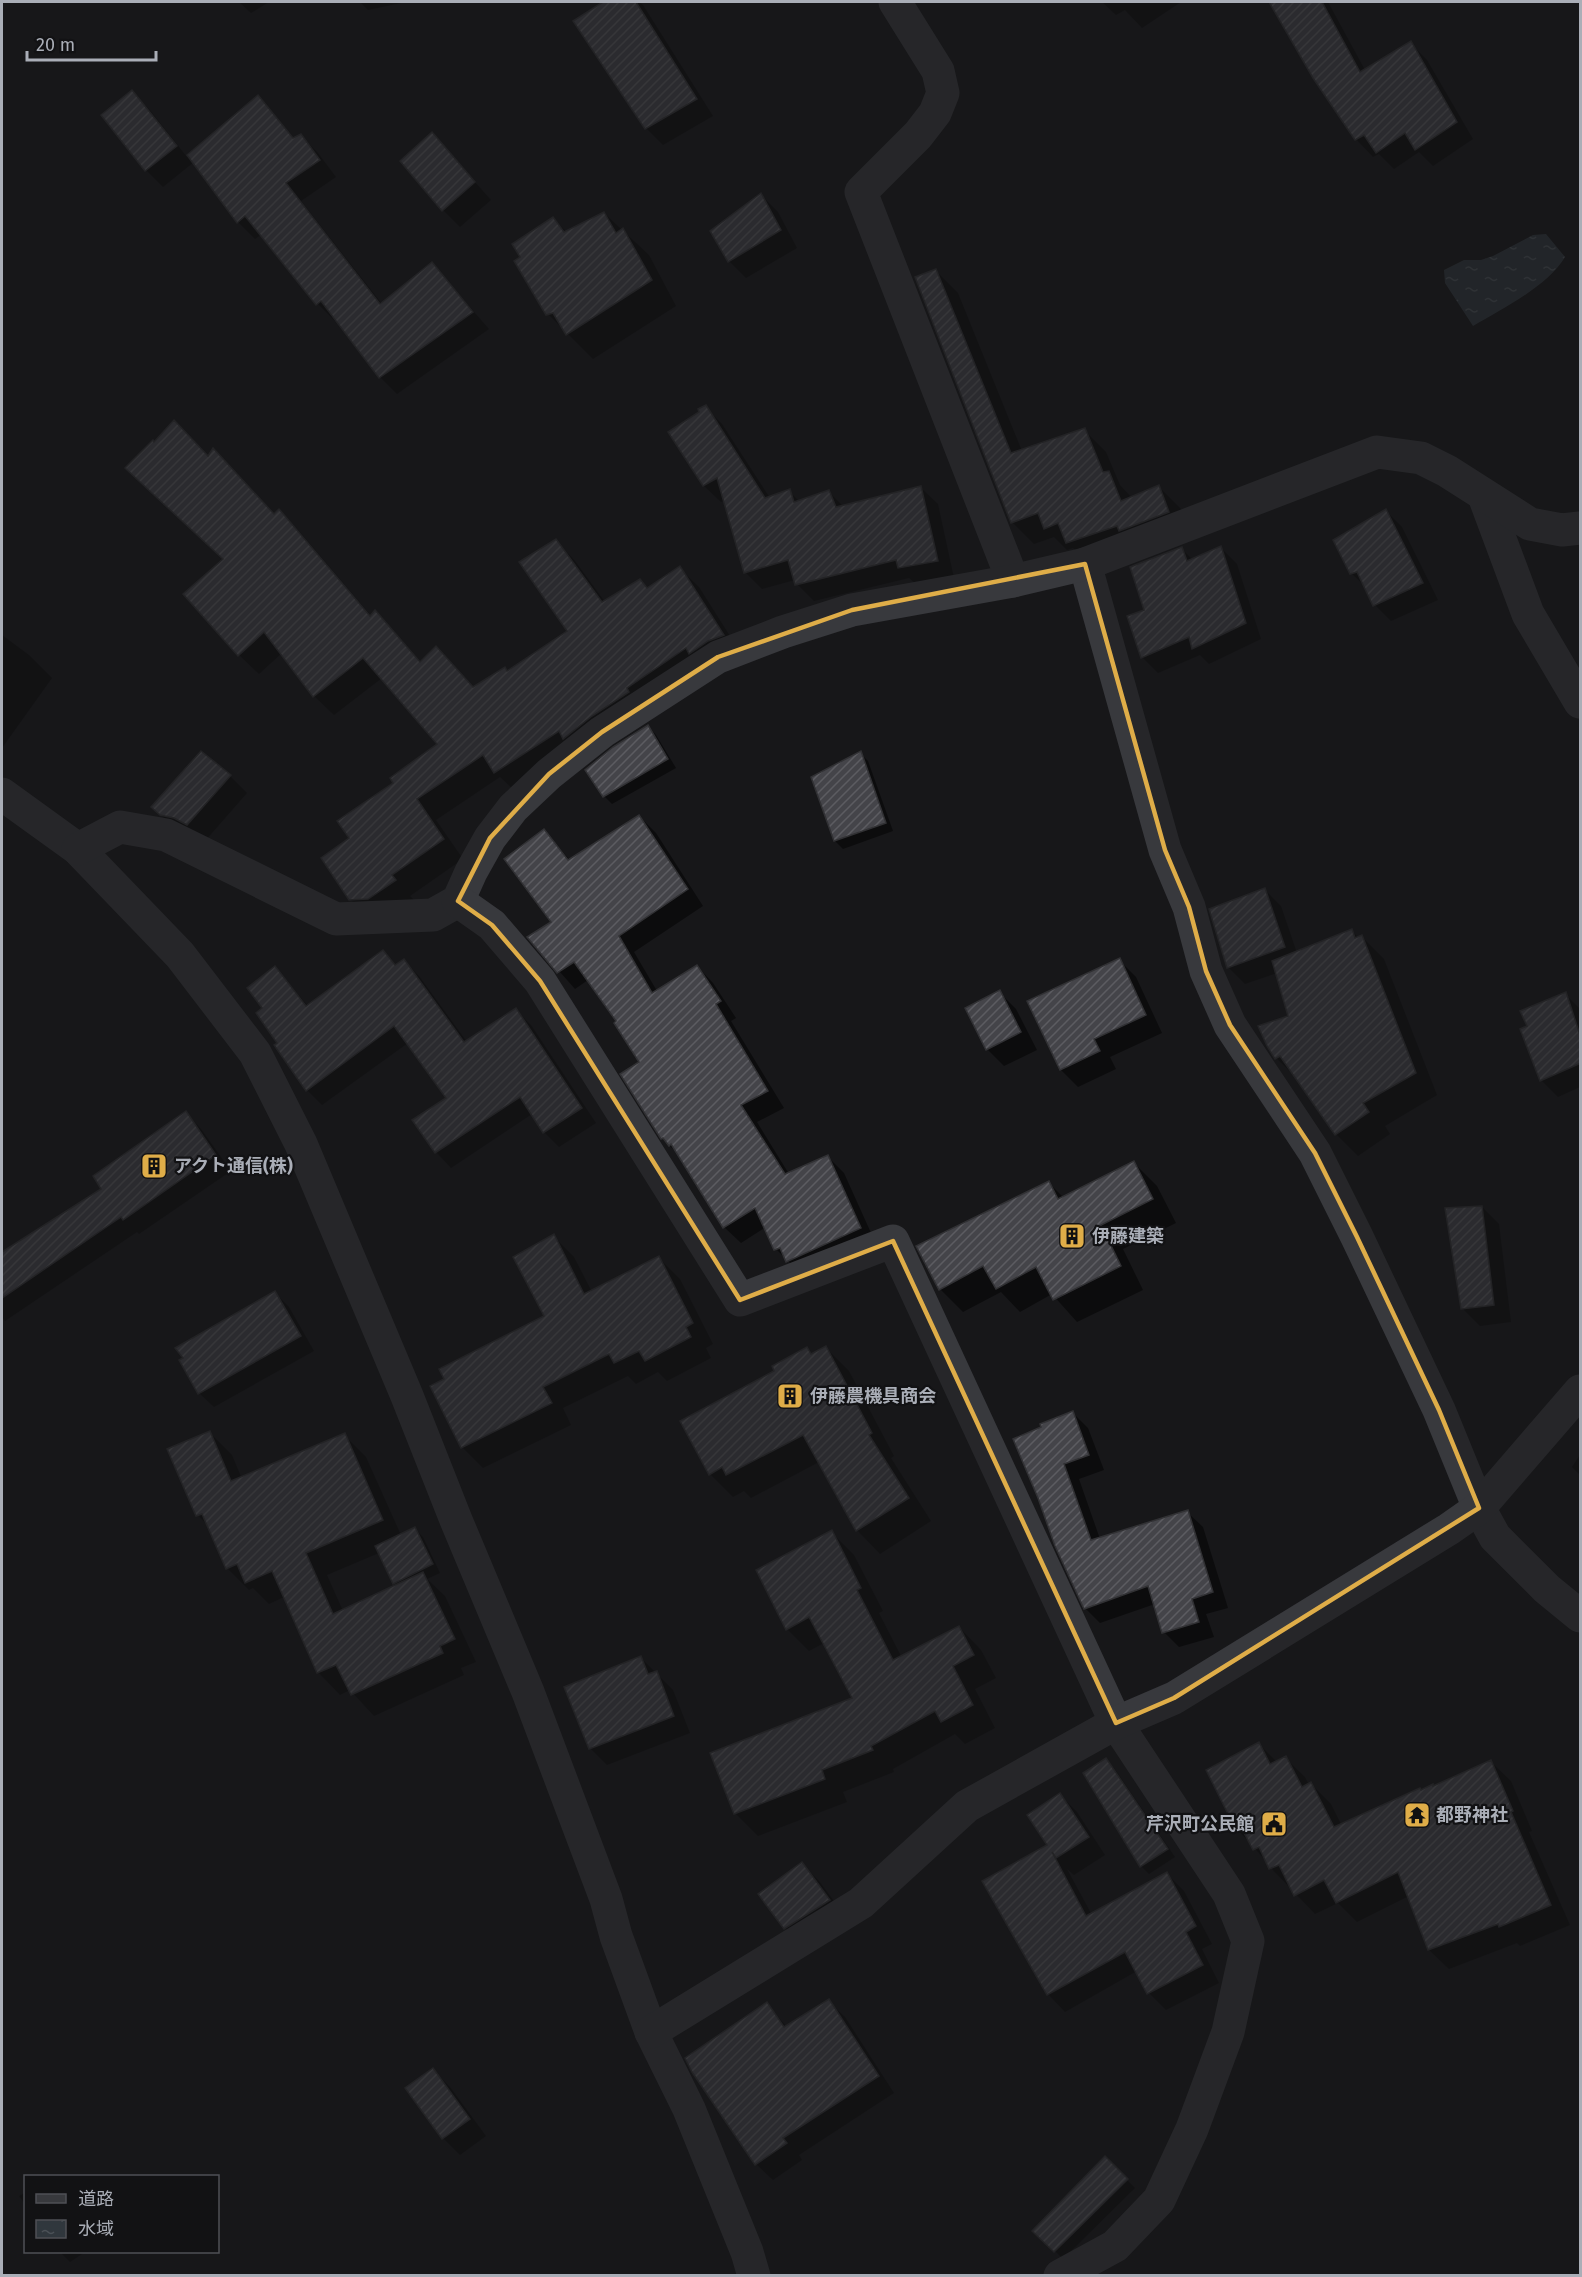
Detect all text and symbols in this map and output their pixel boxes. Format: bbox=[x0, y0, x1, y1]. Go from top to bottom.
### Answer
scale bar bbox=[27, 24, 156, 62]
text: 20 m bbox=[36, 34, 75, 56]
building icon: アクト通信(株) bbox=[139, 1151, 169, 1181]
place label: アクト通信(株) bbox=[174, 1155, 293, 1177]
building icon: 伊藤建築 bbox=[1057, 1221, 1087, 1251]
place label: 伊藤建築 bbox=[1092, 1225, 1164, 1247]
building icon: 伊藤農機具商会 bbox=[775, 1381, 805, 1411]
place label: 伊藤農機具商会 bbox=[810, 1385, 936, 1407]
temple icon: 都野神社 bbox=[1402, 1800, 1432, 1830]
place label: 都野神社 bbox=[1436, 1804, 1508, 1826]
public building icon: 芹沢町公民館 bbox=[1259, 1809, 1289, 1839]
place label: 芹沢町公民館 bbox=[1146, 1813, 1254, 1835]
legend bbox=[24, 2175, 219, 2253]
text: 道路 bbox=[78, 2188, 114, 2210]
text: 水域 bbox=[78, 2218, 114, 2240]

